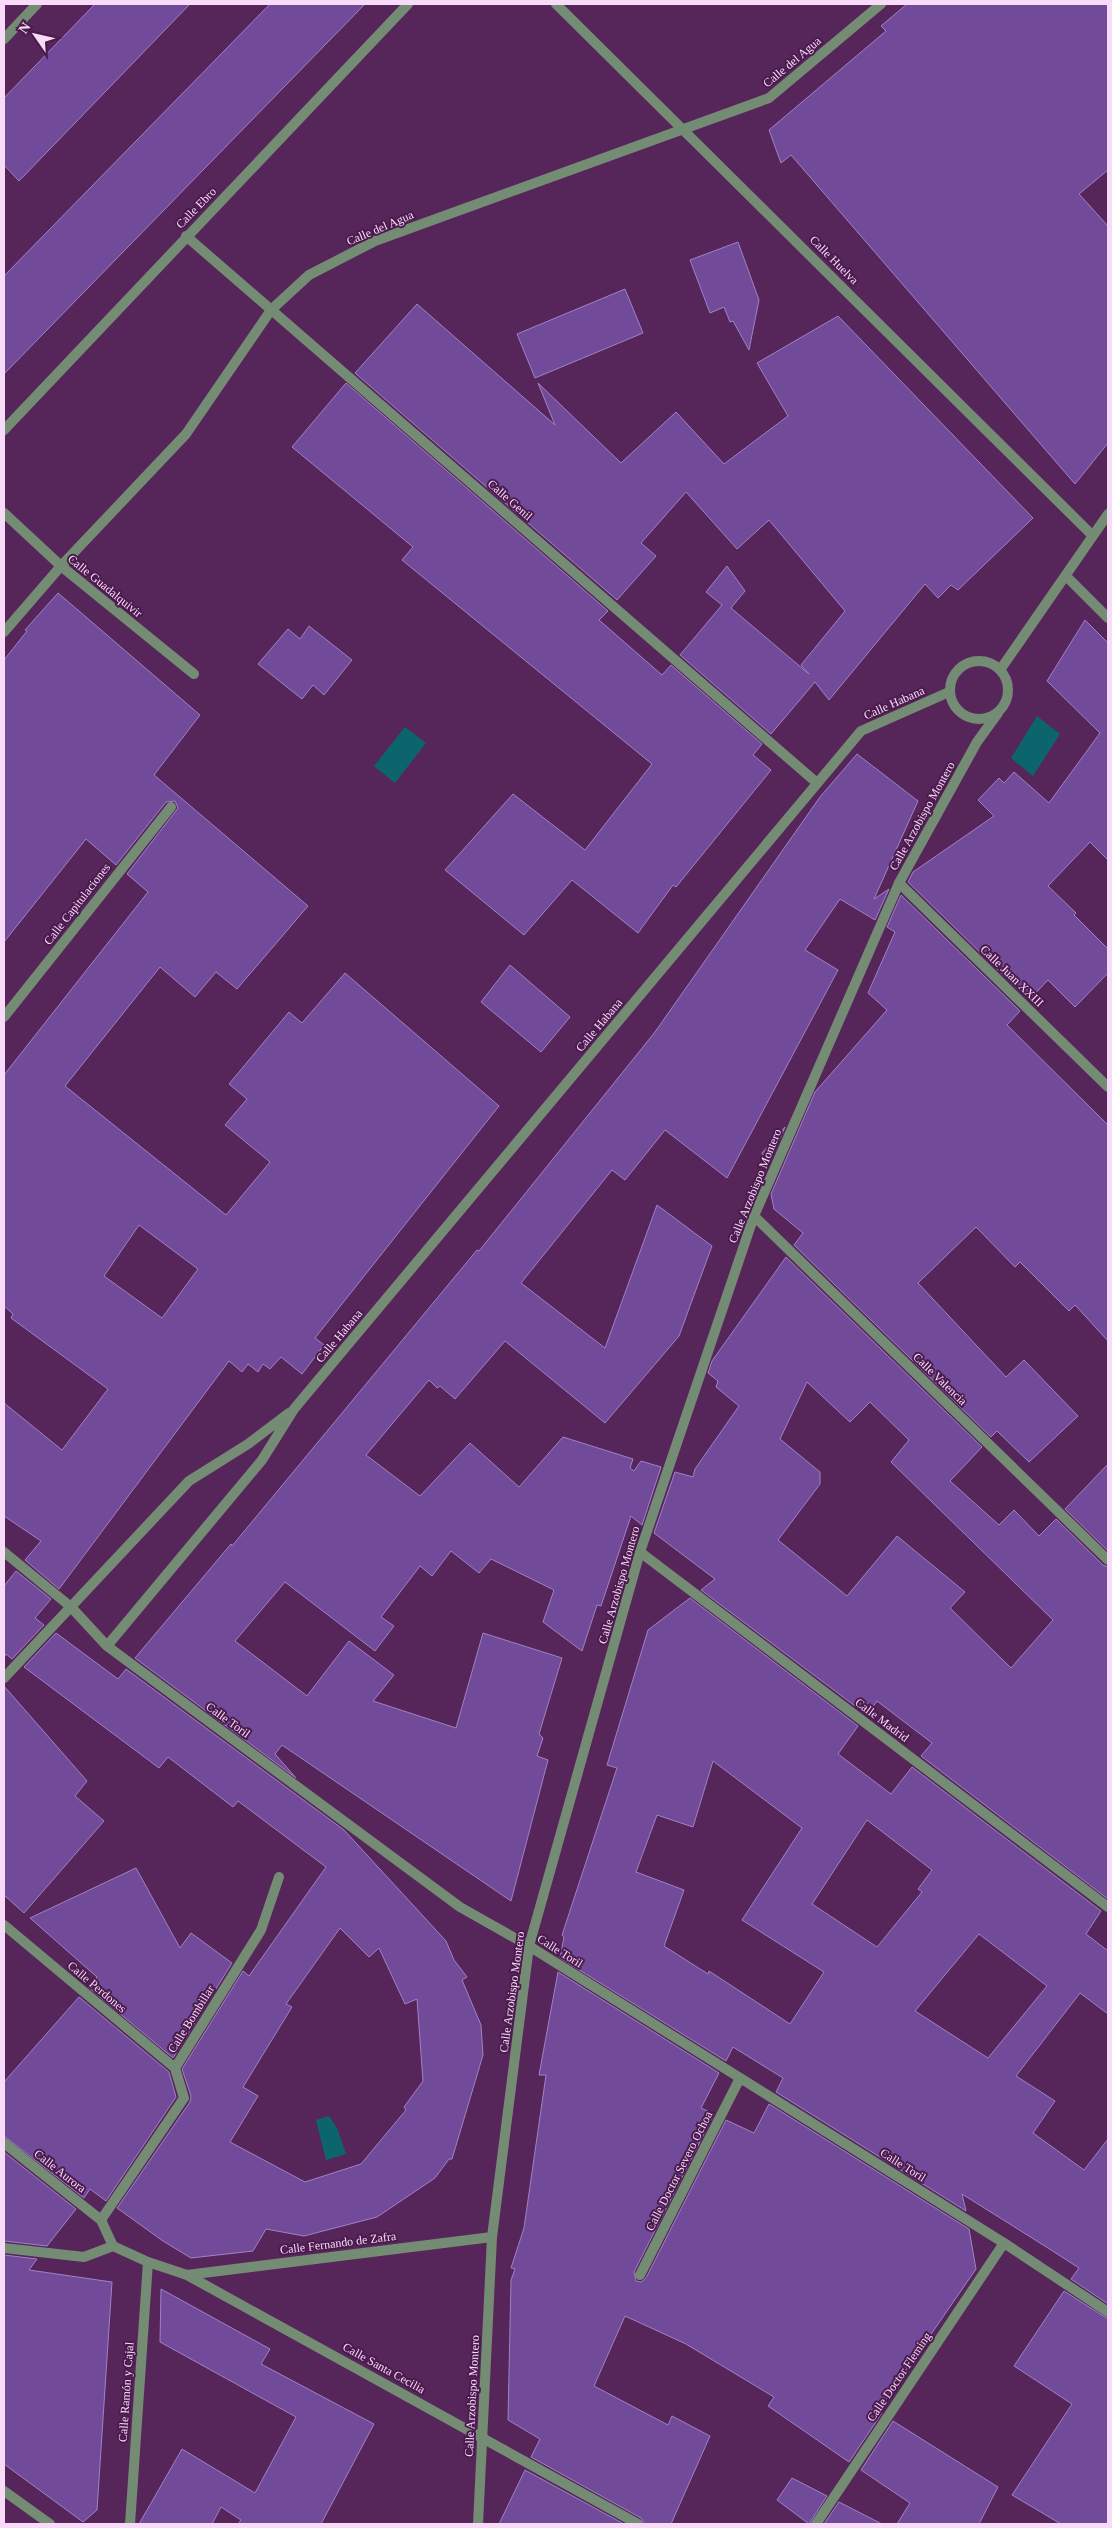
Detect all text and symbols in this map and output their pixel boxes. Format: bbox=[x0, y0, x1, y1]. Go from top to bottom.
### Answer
north arrow bbox=[10, 10, 60, 60]
text: N bbox=[16, 20, 34, 36]
street label: Calle del Agua bbox=[760, 33, 824, 90]
street label: Calle Ebro bbox=[173, 185, 219, 231]
street label: Calle del Agua bbox=[344, 207, 416, 248]
street label: Calle Huelva bbox=[807, 233, 862, 288]
street label: Calle Genil bbox=[485, 477, 536, 524]
street label: Calle Guadalquivir bbox=[65, 552, 145, 620]
street label: Calle Habana bbox=[861, 683, 927, 723]
street label: Calle Arzobispo Montero bbox=[886, 759, 958, 873]
street label: Calle Capitulaciones bbox=[41, 860, 113, 948]
street label: Calle Juan XXIII bbox=[977, 942, 1047, 1010]
street label: Calle Habana bbox=[573, 995, 626, 1054]
street label: Calle Arzobispo Montero bbox=[726, 1127, 784, 1245]
street label: Calle Habana bbox=[313, 1306, 366, 1365]
street label: Calle Valencia bbox=[910, 1350, 970, 1409]
street label: Calle Arzobispo Montero bbox=[595, 1524, 643, 1646]
street label: Calle Madrid bbox=[852, 1695, 912, 1745]
street label: Calle Toril bbox=[203, 1699, 253, 1741]
street label: Calle Arzobispo Montero bbox=[497, 1931, 527, 2053]
street label: Calle Toril bbox=[535, 1931, 586, 1971]
street label: Calle Perdones bbox=[65, 1958, 129, 2016]
street label: Calle Bombillar bbox=[165, 1983, 217, 2055]
street label: Calle Doctor Severo Ochoa bbox=[643, 2108, 716, 2233]
street label: Calle Toril bbox=[878, 2145, 929, 2185]
street label: Calle Aurora bbox=[31, 2147, 89, 2196]
street label: Calle Fernando de Zafra bbox=[279, 2229, 398, 2257]
street label: Calle Doctor Fleming bbox=[864, 2330, 934, 2424]
street label: Calle Arzobispo Montero bbox=[462, 2335, 482, 2457]
street label: Calle Santa Cecilia bbox=[340, 2340, 428, 2397]
street label: Calle Ramón y Cajal bbox=[116, 2341, 137, 2443]

